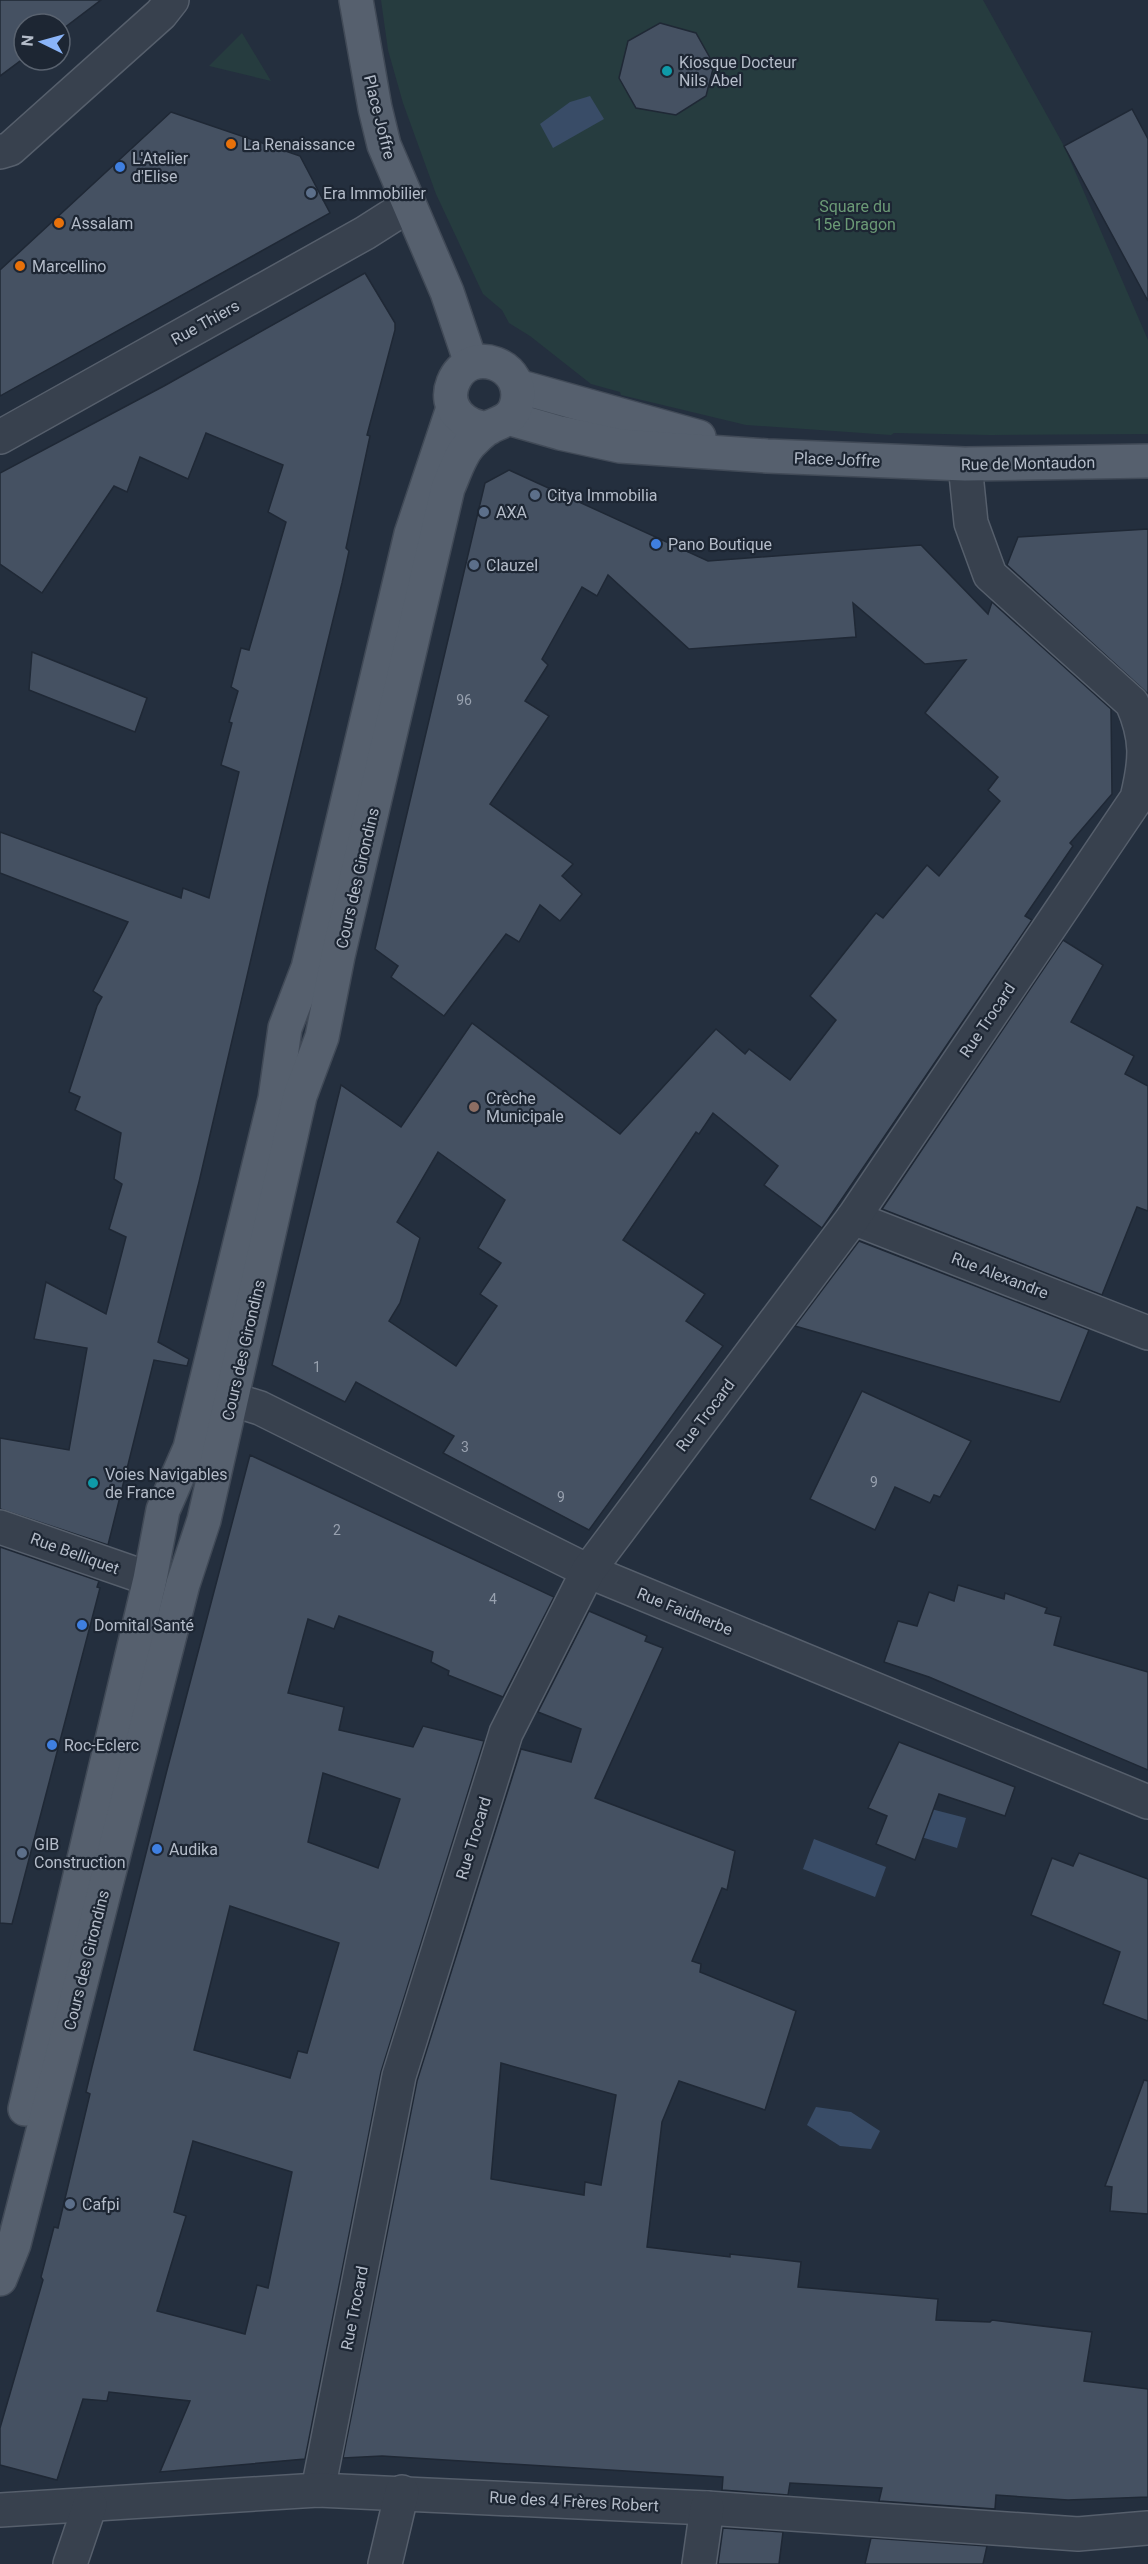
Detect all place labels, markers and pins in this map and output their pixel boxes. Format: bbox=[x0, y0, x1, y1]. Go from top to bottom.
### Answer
place label: Kiosque Docteur Nils Abel bbox=[679, 53, 797, 90]
marker: Kiosque Docteur Nils Abel bbox=[660, 64, 674, 78]
place label: La Renaissance bbox=[243, 135, 355, 154]
marker: La Renaissance bbox=[224, 137, 238, 151]
place label: L'Atelier d'Elise bbox=[132, 149, 189, 186]
marker: L'Atelier d'Elise bbox=[113, 160, 127, 174]
place label: Era Immobilier bbox=[323, 184, 427, 203]
marker: Era Immobilier bbox=[304, 186, 318, 200]
place label: Assalam bbox=[71, 214, 133, 233]
marker: Assalam bbox=[52, 216, 66, 230]
place label: Marcellino bbox=[32, 257, 106, 276]
marker: Marcellino bbox=[13, 259, 27, 273]
place label: Citya Immobilia bbox=[547, 486, 658, 505]
marker: Citya Immobilia bbox=[528, 488, 542, 502]
place label: AXA bbox=[496, 503, 527, 522]
marker: AXA bbox=[477, 505, 491, 519]
place label: Pano Boutique bbox=[668, 535, 772, 554]
marker: Pano Boutique bbox=[649, 537, 663, 551]
place label: Clauzel bbox=[486, 556, 538, 575]
marker: Clauzel bbox=[467, 558, 481, 572]
place label: Crèche Municipale bbox=[486, 1089, 564, 1126]
marker: Crèche Municipale bbox=[467, 1100, 481, 1114]
place label: Voies Navigables de France bbox=[105, 1465, 228, 1502]
marker: Voies Navigables de France bbox=[86, 1476, 100, 1490]
place label: Domital Santé bbox=[94, 1616, 194, 1635]
marker: Domital Santé bbox=[75, 1618, 89, 1632]
place label: Roc-Eclerc bbox=[64, 1736, 139, 1755]
marker: Roc-Eclerc bbox=[45, 1738, 59, 1752]
place label: GIB Construction bbox=[34, 1835, 126, 1872]
place label: Audika bbox=[169, 1840, 218, 1859]
marker: Audika bbox=[150, 1842, 164, 1856]
marker: GIB Construction bbox=[15, 1846, 29, 1860]
place label: Cafpi bbox=[82, 2195, 120, 2214]
marker: Cafpi bbox=[63, 2197, 77, 2211]

